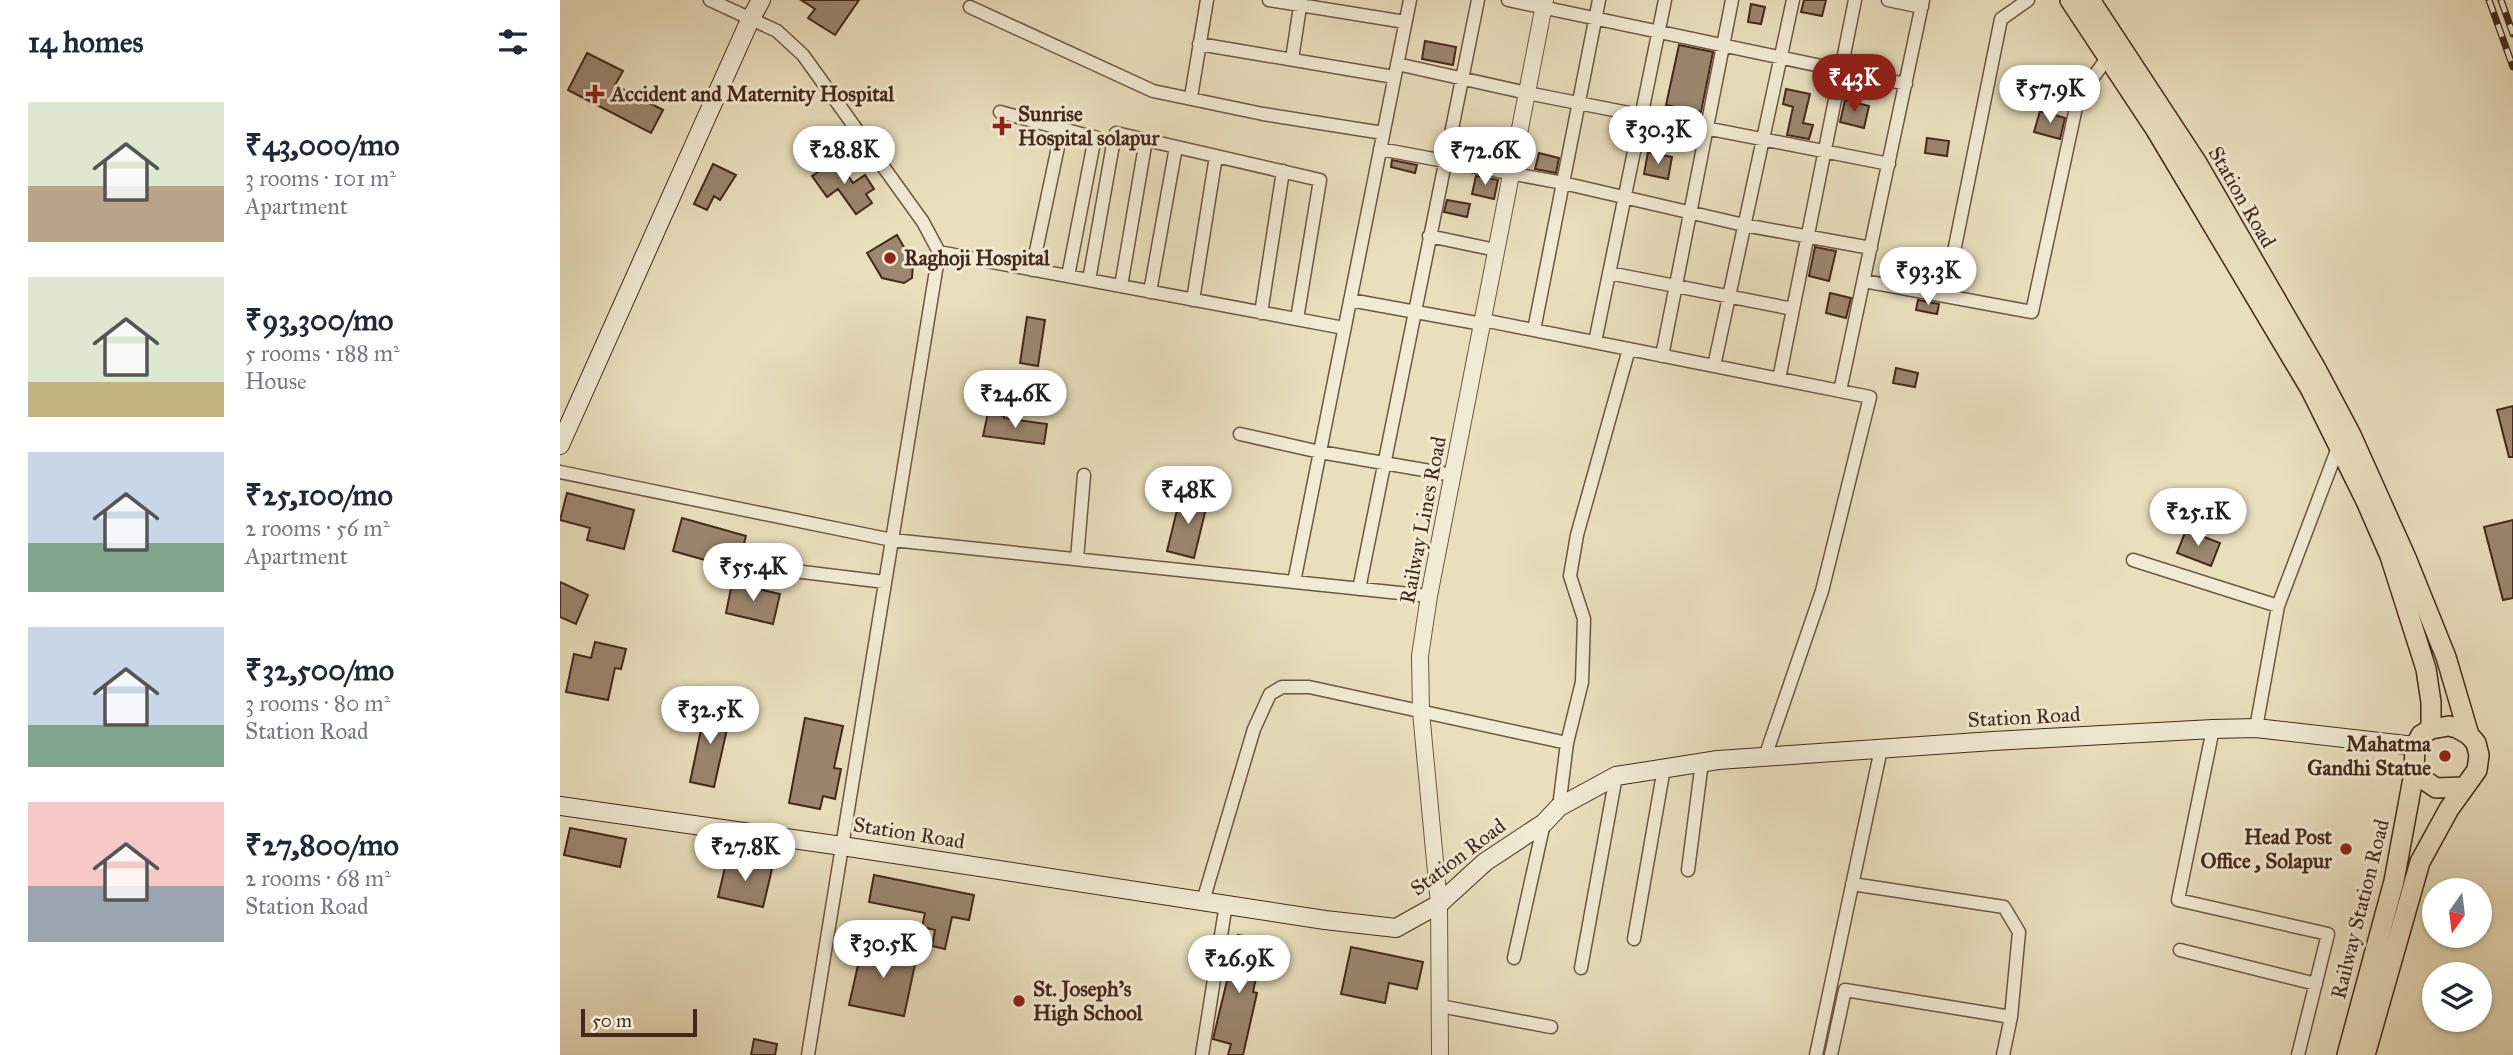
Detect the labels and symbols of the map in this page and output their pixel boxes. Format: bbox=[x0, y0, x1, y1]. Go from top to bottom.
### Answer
pin: ₹43K bbox=[1813, 54, 1895, 114]
pin: ₹57.9K bbox=[1993, 66, 2107, 125]
place label: Accident and Maternity Hospital bbox=[609, 81, 895, 107]
marker: Accident and Maternity Hospital bbox=[585, 84, 605, 104]
place label: Sunrise Hospital solapur bbox=[1018, 101, 1161, 151]
pin: ₹30.3K bbox=[1601, 106, 1715, 166]
marker: Sunrise Hospital solapur bbox=[992, 116, 1012, 136]
pin: ₹28.8K bbox=[787, 127, 901, 186]
pin: ₹72.6K bbox=[1428, 128, 1542, 187]
street label: Station Road bbox=[2203, 142, 2282, 253]
place label: Raghoji Hospital bbox=[904, 245, 1051, 271]
pin: ₹93.3K bbox=[1871, 247, 1985, 307]
marker: Raghoji Hospital bbox=[882, 250, 898, 266]
pin: ₹24.6K bbox=[958, 370, 1072, 430]
street label: Railway Lines Road bbox=[1394, 434, 1452, 606]
pin: ₹48K bbox=[1147, 466, 1229, 526]
pin: ₹25.1K bbox=[2141, 489, 2255, 548]
pin: ₹55.4K bbox=[696, 544, 810, 603]
pin: ₹32.5K bbox=[653, 686, 767, 746]
street label: Station Road bbox=[1967, 701, 2081, 733]
place label: Mahatma Gandhi Statue bbox=[2307, 731, 2432, 781]
marker: Mahatma Gandhi Statue bbox=[2437, 748, 2453, 764]
street label: Station Road bbox=[851, 811, 967, 855]
street label: Station Road bbox=[1405, 812, 1511, 901]
street label: Railway Station Road bbox=[2325, 816, 2395, 1002]
pin: ₹27.8K bbox=[688, 824, 802, 883]
place label: Head Post Office , Solapur bbox=[2200, 824, 2333, 874]
marker: Head Post Office , Solapur bbox=[2338, 841, 2354, 857]
north arrow bbox=[2422, 878, 2492, 948]
pin: ₹30.5K bbox=[826, 920, 940, 980]
pin: ₹26.9K bbox=[1182, 936, 1296, 995]
place label: St. Joseph's High School bbox=[1033, 976, 1144, 1026]
marker: St. Joseph's High School bbox=[1011, 993, 1027, 1009]
scale bar bbox=[581, 1006, 696, 1038]

